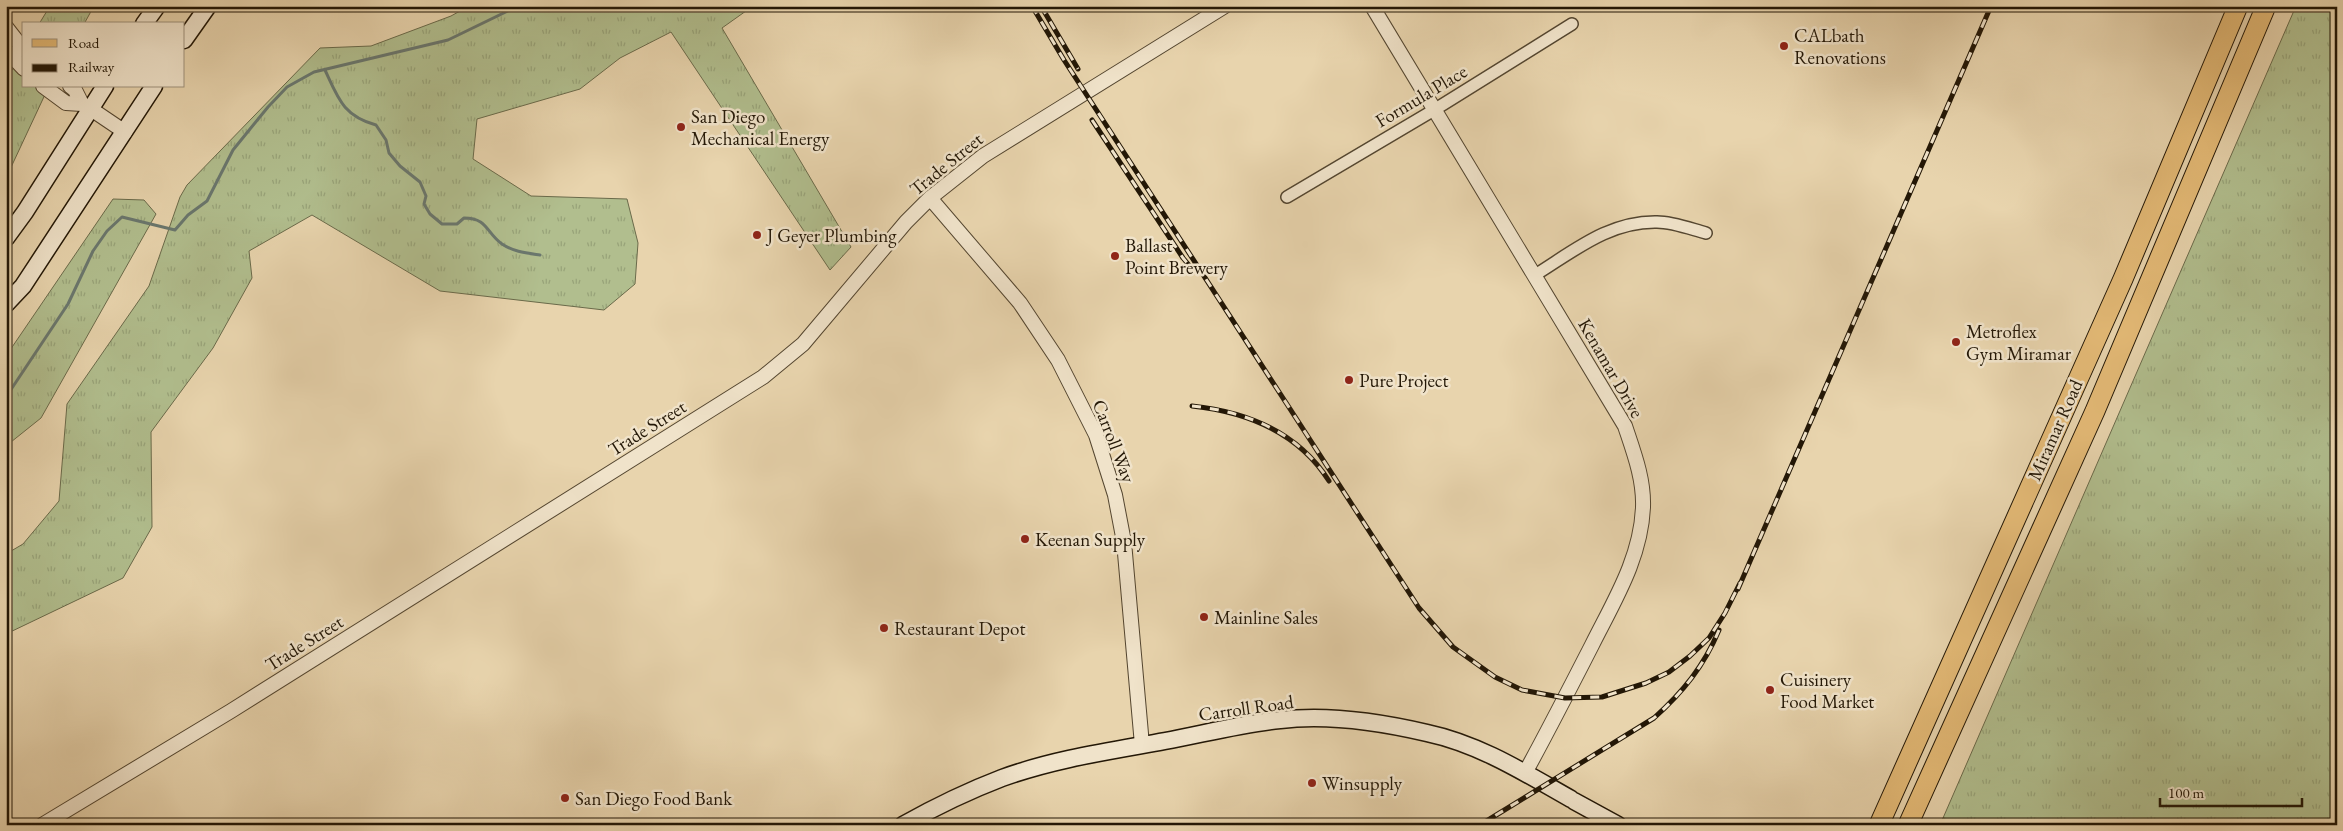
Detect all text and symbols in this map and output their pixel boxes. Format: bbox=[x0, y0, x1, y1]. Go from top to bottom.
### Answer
legend bbox=[22, 22, 185, 88]
place label: CALbath Renovations bbox=[1794, 23, 1886, 70]
text: Road bbox=[68, 33, 100, 52]
marker: CALbath Renovations bbox=[1778, 40, 1790, 52]
text: Railway bbox=[68, 57, 115, 76]
street label: Formula Place bbox=[1370, 59, 1472, 133]
place label: San Diego Mechanical Energy bbox=[691, 104, 830, 151]
marker: San Diego Mechanical Energy bbox=[675, 121, 687, 133]
street label: Trade Street bbox=[904, 127, 988, 201]
place label: J Geyer Plumbing bbox=[765, 223, 897, 248]
marker: J Geyer Plumbing bbox=[751, 229, 763, 241]
place label: Ballast Point Brewery bbox=[1125, 233, 1229, 280]
marker: Ballast Point Brewery bbox=[1109, 250, 1121, 262]
street label: Kenamar Drive bbox=[1572, 314, 1650, 422]
place label: Metroflex Gym Miramar bbox=[1966, 319, 2072, 366]
marker: Metroflex Gym Miramar bbox=[1950, 336, 1962, 348]
place label: Pure Project bbox=[1359, 368, 1449, 393]
marker: Pure Project bbox=[1343, 374, 1355, 386]
street label: Miramar Road bbox=[2022, 375, 2089, 484]
street label: Trade Street bbox=[603, 394, 691, 462]
street label: Carroll Way bbox=[1087, 396, 1142, 487]
place label: Keenan Supply bbox=[1035, 527, 1146, 552]
marker: Keenan Supply bbox=[1019, 533, 1031, 545]
place label: Mainline Sales bbox=[1214, 605, 1318, 630]
street label: Trade Street bbox=[260, 609, 348, 677]
marker: Mainline Sales bbox=[1198, 611, 1210, 623]
place label: Restaurant Depot bbox=[894, 616, 1025, 641]
marker: Restaurant Depot bbox=[878, 622, 890, 634]
place label: Cuisinery Food Market bbox=[1780, 667, 1874, 714]
marker: Cuisinery Food Market bbox=[1764, 684, 1776, 696]
street label: Carroll Road bbox=[1197, 689, 1295, 727]
place label: Winsupply bbox=[1322, 771, 1403, 796]
scale bar bbox=[2160, 776, 2303, 808]
marker: Winsupply bbox=[1306, 777, 1318, 789]
text: 100 m bbox=[2168, 783, 2205, 802]
place label: San Diego Food Bank bbox=[575, 786, 733, 811]
marker: San Diego Food Bank bbox=[559, 792, 571, 804]

